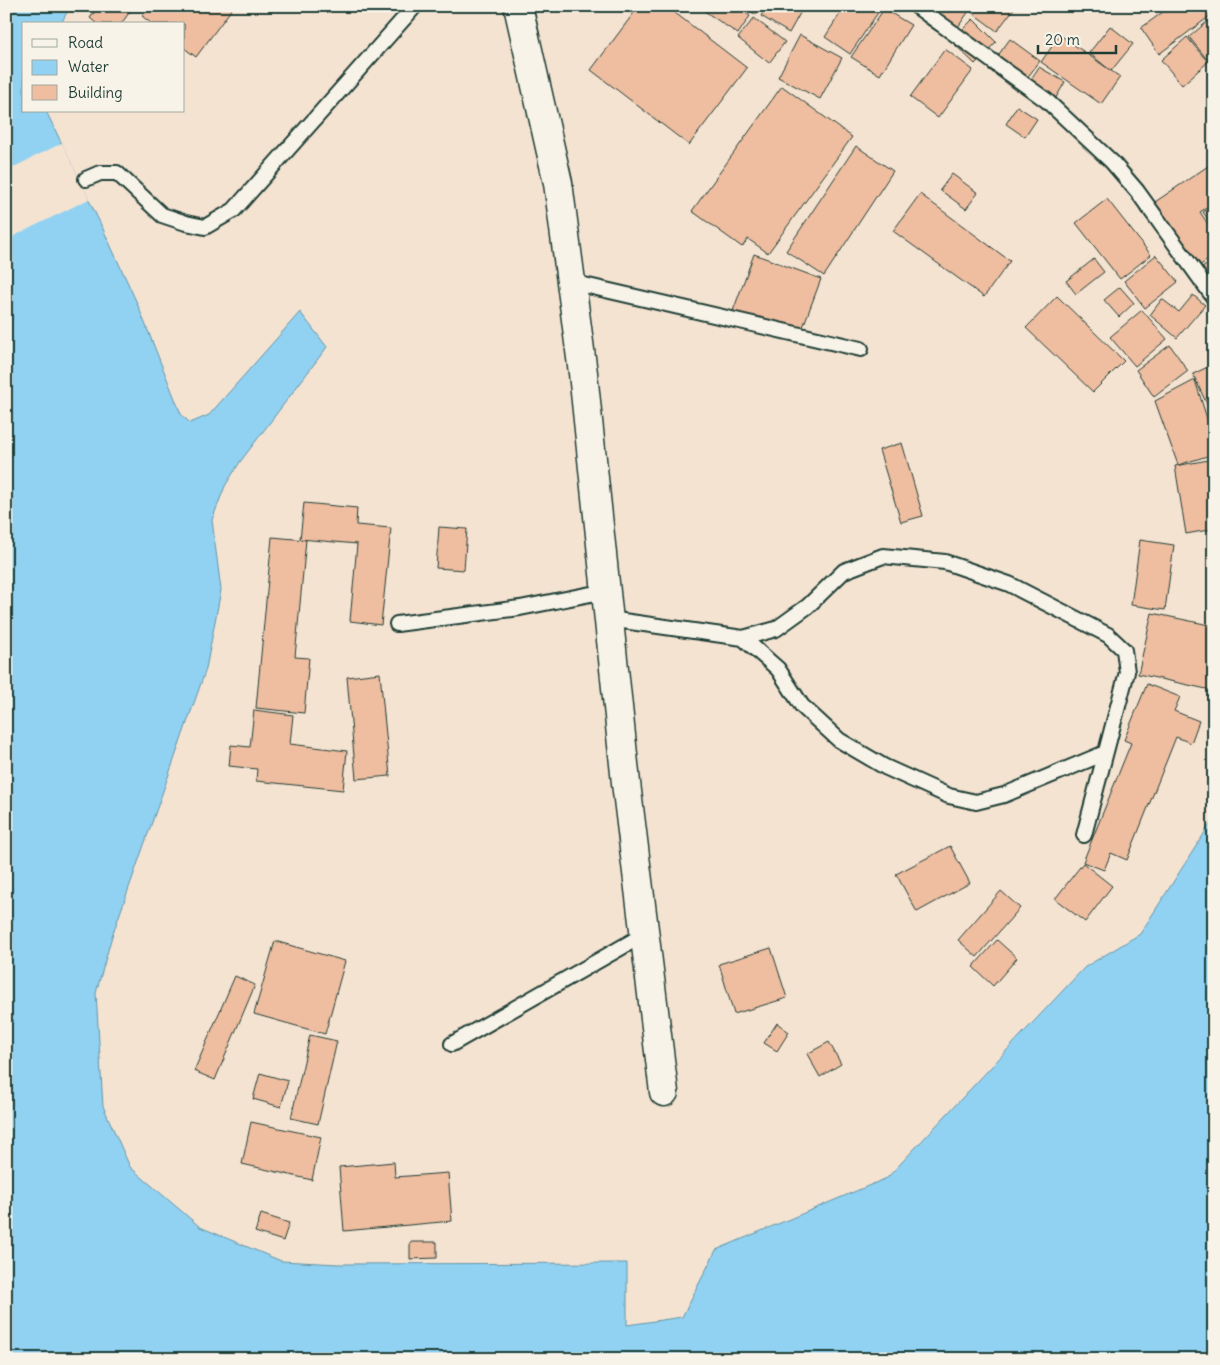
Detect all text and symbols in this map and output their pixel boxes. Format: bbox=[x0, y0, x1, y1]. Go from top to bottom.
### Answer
legend bbox=[22, 22, 185, 112]
scale bar bbox=[1038, 22, 1115, 54]
text: 20 m bbox=[1045, 30, 1080, 49]
text: Road bbox=[68, 33, 103, 52]
text: Water bbox=[68, 57, 109, 76]
text: Building bbox=[68, 83, 123, 102]

